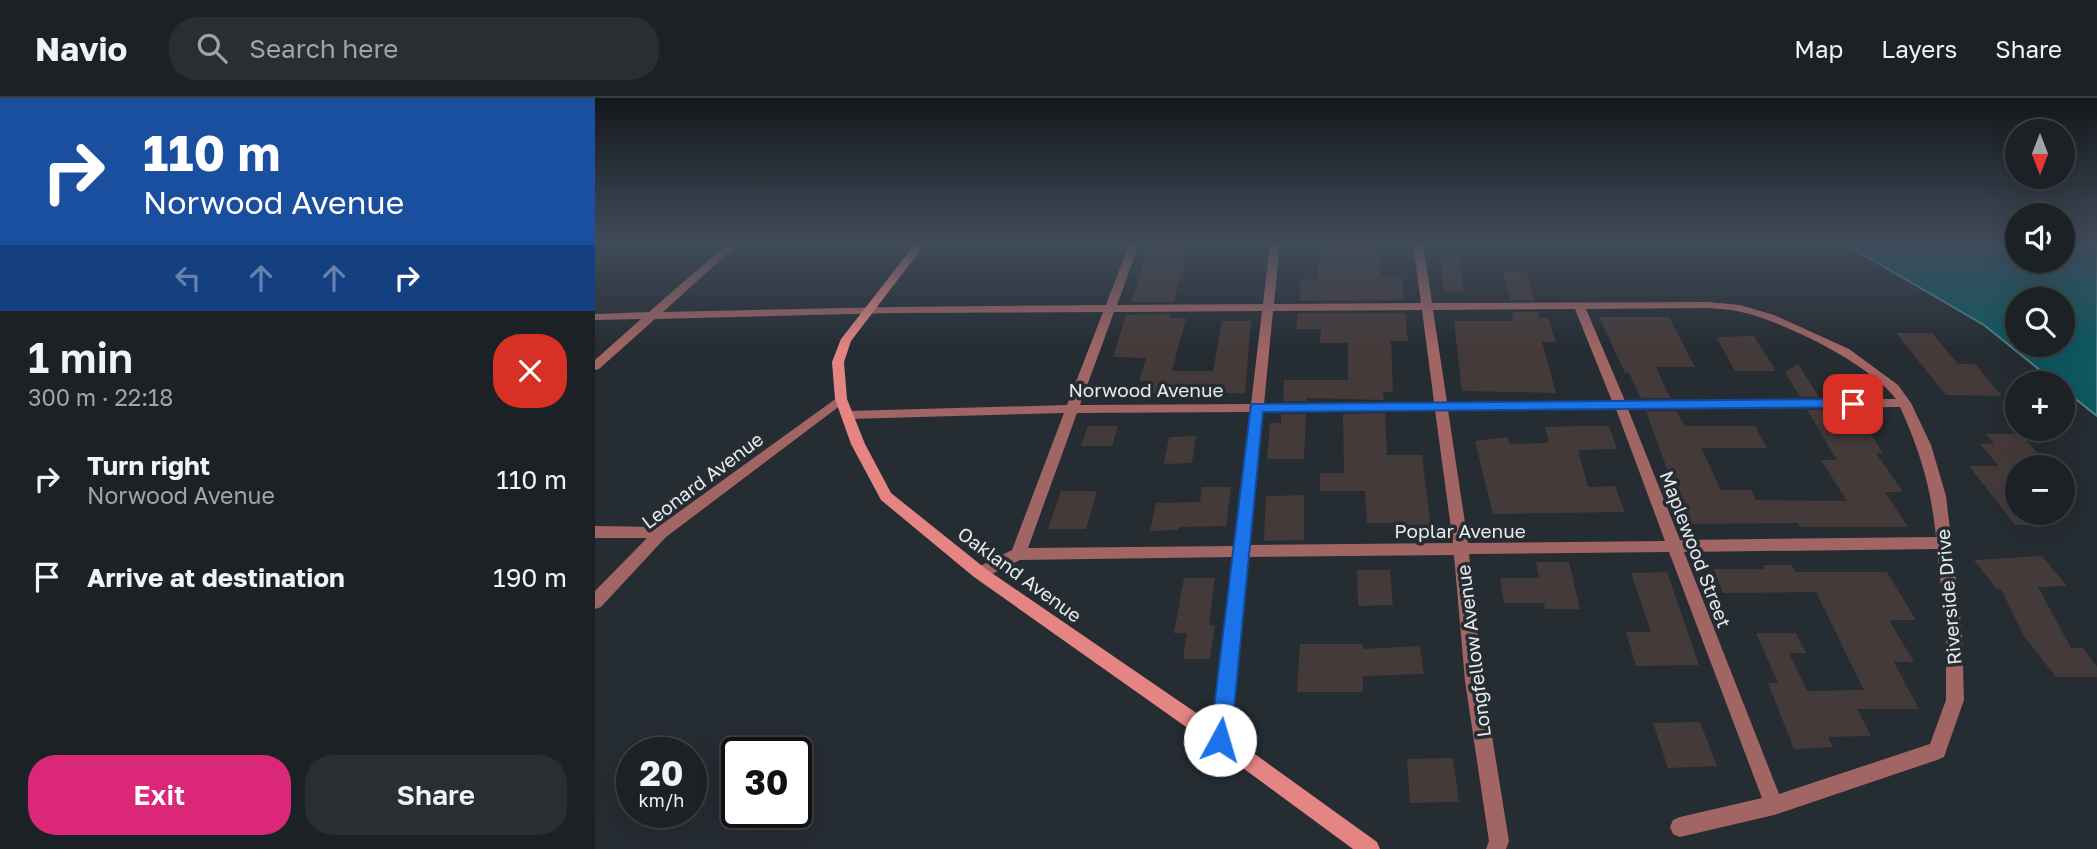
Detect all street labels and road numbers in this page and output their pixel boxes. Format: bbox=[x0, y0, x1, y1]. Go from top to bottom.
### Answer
street label: Norwood Avenue bbox=[1068, 378, 1224, 401]
street label: Leonard Avenue bbox=[637, 427, 767, 533]
street label: Maplewood Street bbox=[1655, 467, 1737, 631]
street label: Poplar Avenue bbox=[1394, 519, 1526, 542]
street label: Oakland Avenue bbox=[954, 521, 1086, 627]
street label: Riverside Drive bbox=[1931, 528, 1965, 666]
street label: Longfellow Avenue bbox=[1451, 563, 1495, 739]

